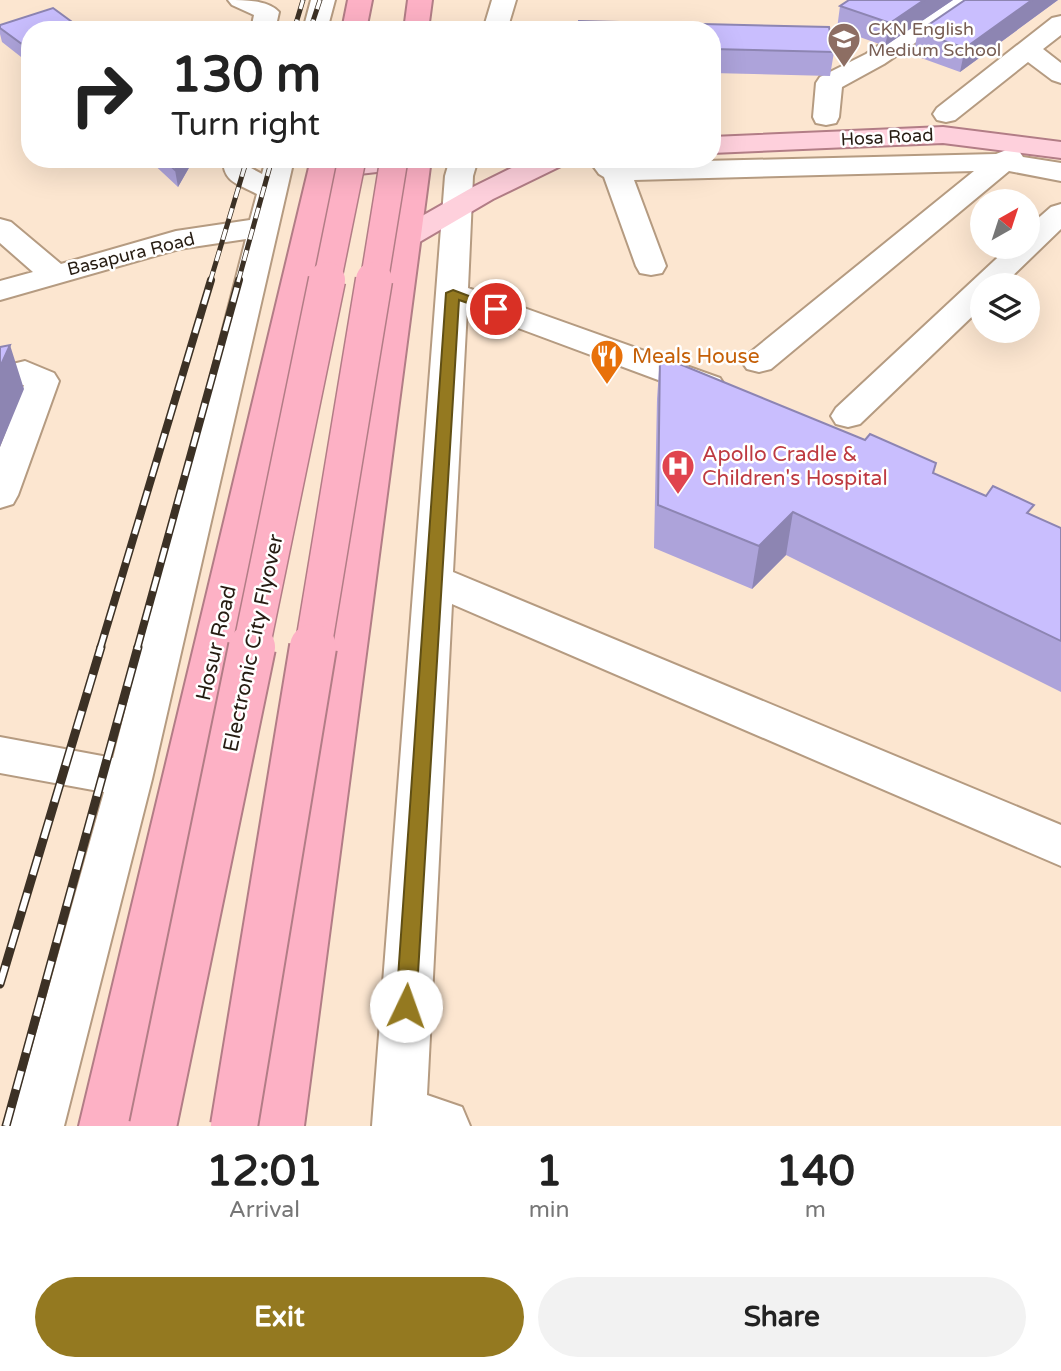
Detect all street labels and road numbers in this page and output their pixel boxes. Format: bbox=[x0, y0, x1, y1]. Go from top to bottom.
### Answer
street label: Hosa Road bbox=[840, 124, 934, 150]
street label: Basapura Road bbox=[65, 228, 197, 280]
street label: Electronic City Flyover bbox=[218, 532, 289, 754]
street label: Hosur Road bbox=[191, 583, 242, 703]

